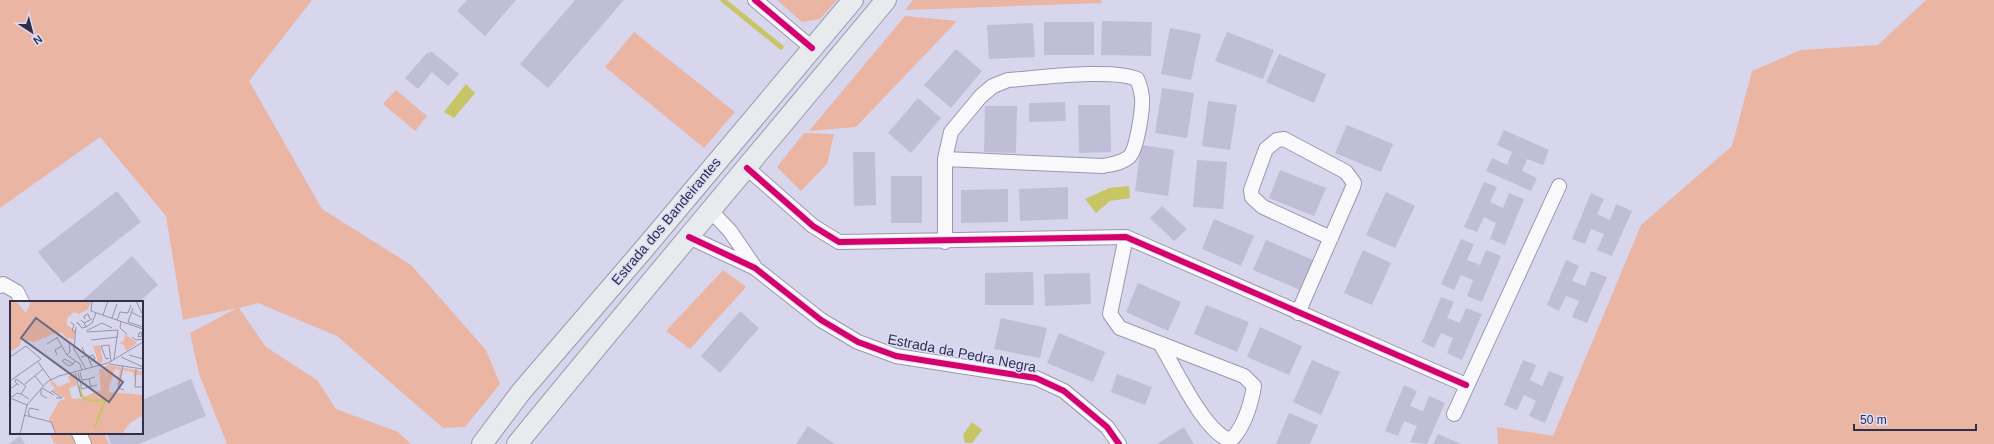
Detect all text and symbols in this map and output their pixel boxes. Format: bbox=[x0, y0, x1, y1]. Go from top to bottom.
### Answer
north arrow bbox=[12, 12, 52, 52]
text: N bbox=[31, 33, 45, 47]
street label: Estrada dos Bandeirantes bbox=[608, 154, 724, 288]
inset map bbox=[10, 301, 143, 434]
street label: Estrada da Pedra Negra bbox=[886, 331, 1038, 375]
scale bar bbox=[1854, 406, 1976, 432]
text: 50 m bbox=[1860, 413, 1887, 427]

